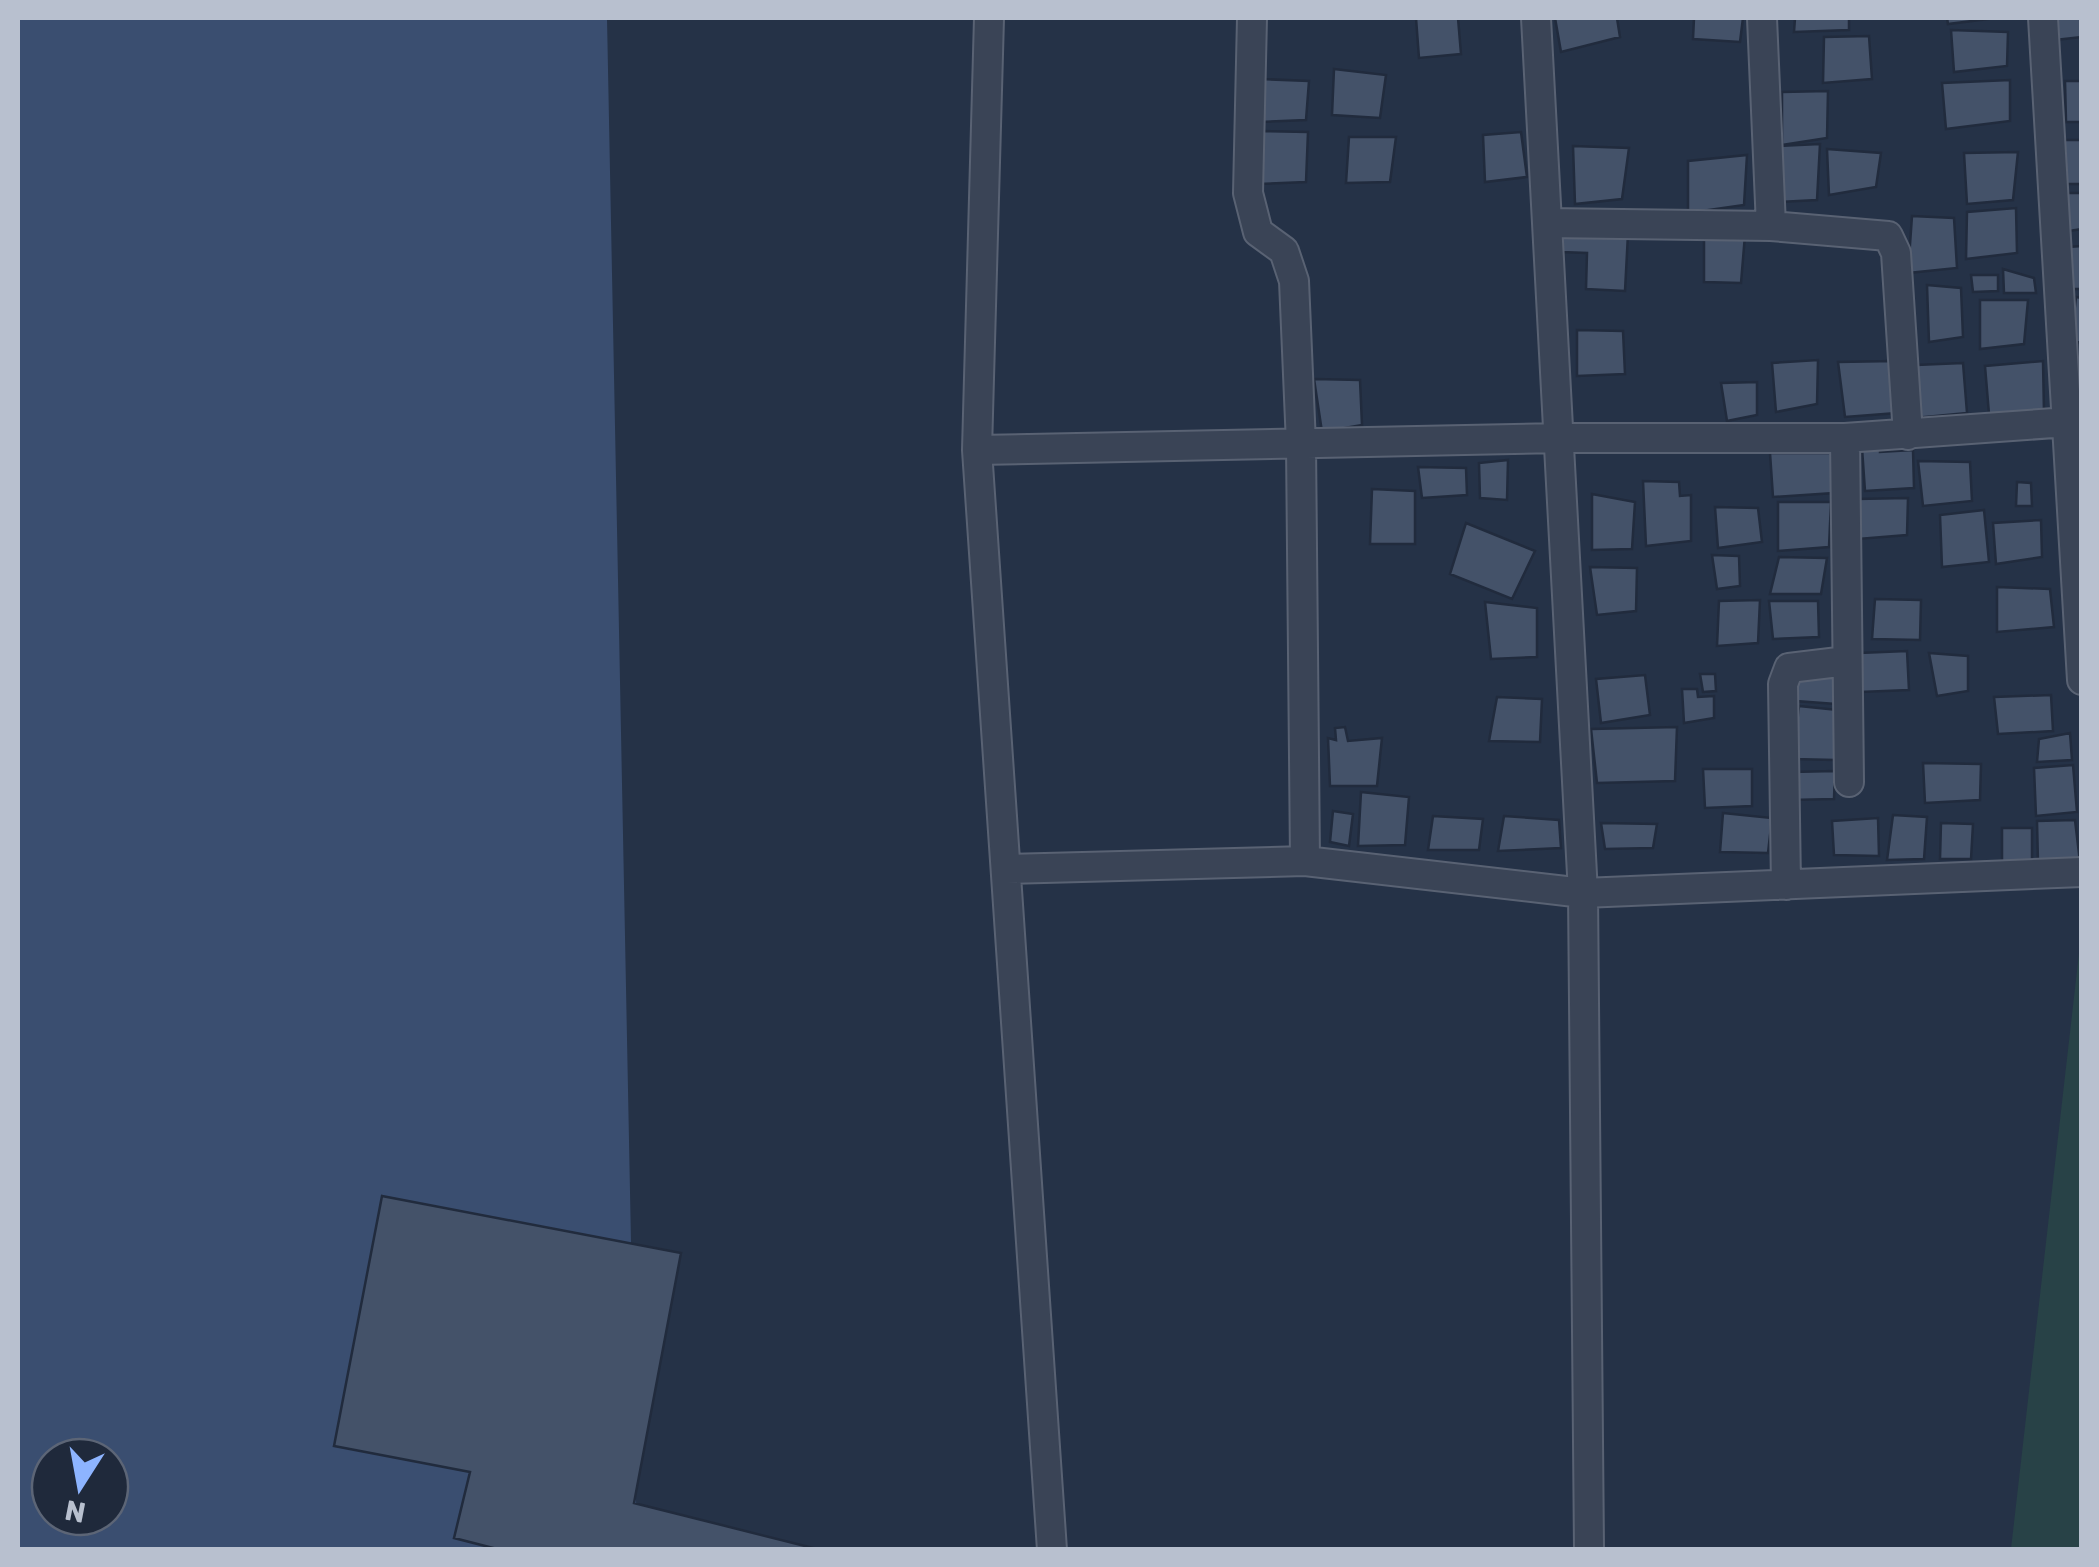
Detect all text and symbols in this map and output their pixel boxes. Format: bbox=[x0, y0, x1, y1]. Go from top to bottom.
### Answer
north arrow bbox=[30, 1437, 130, 1537]
text: N bbox=[62, 1493, 88, 1529]

